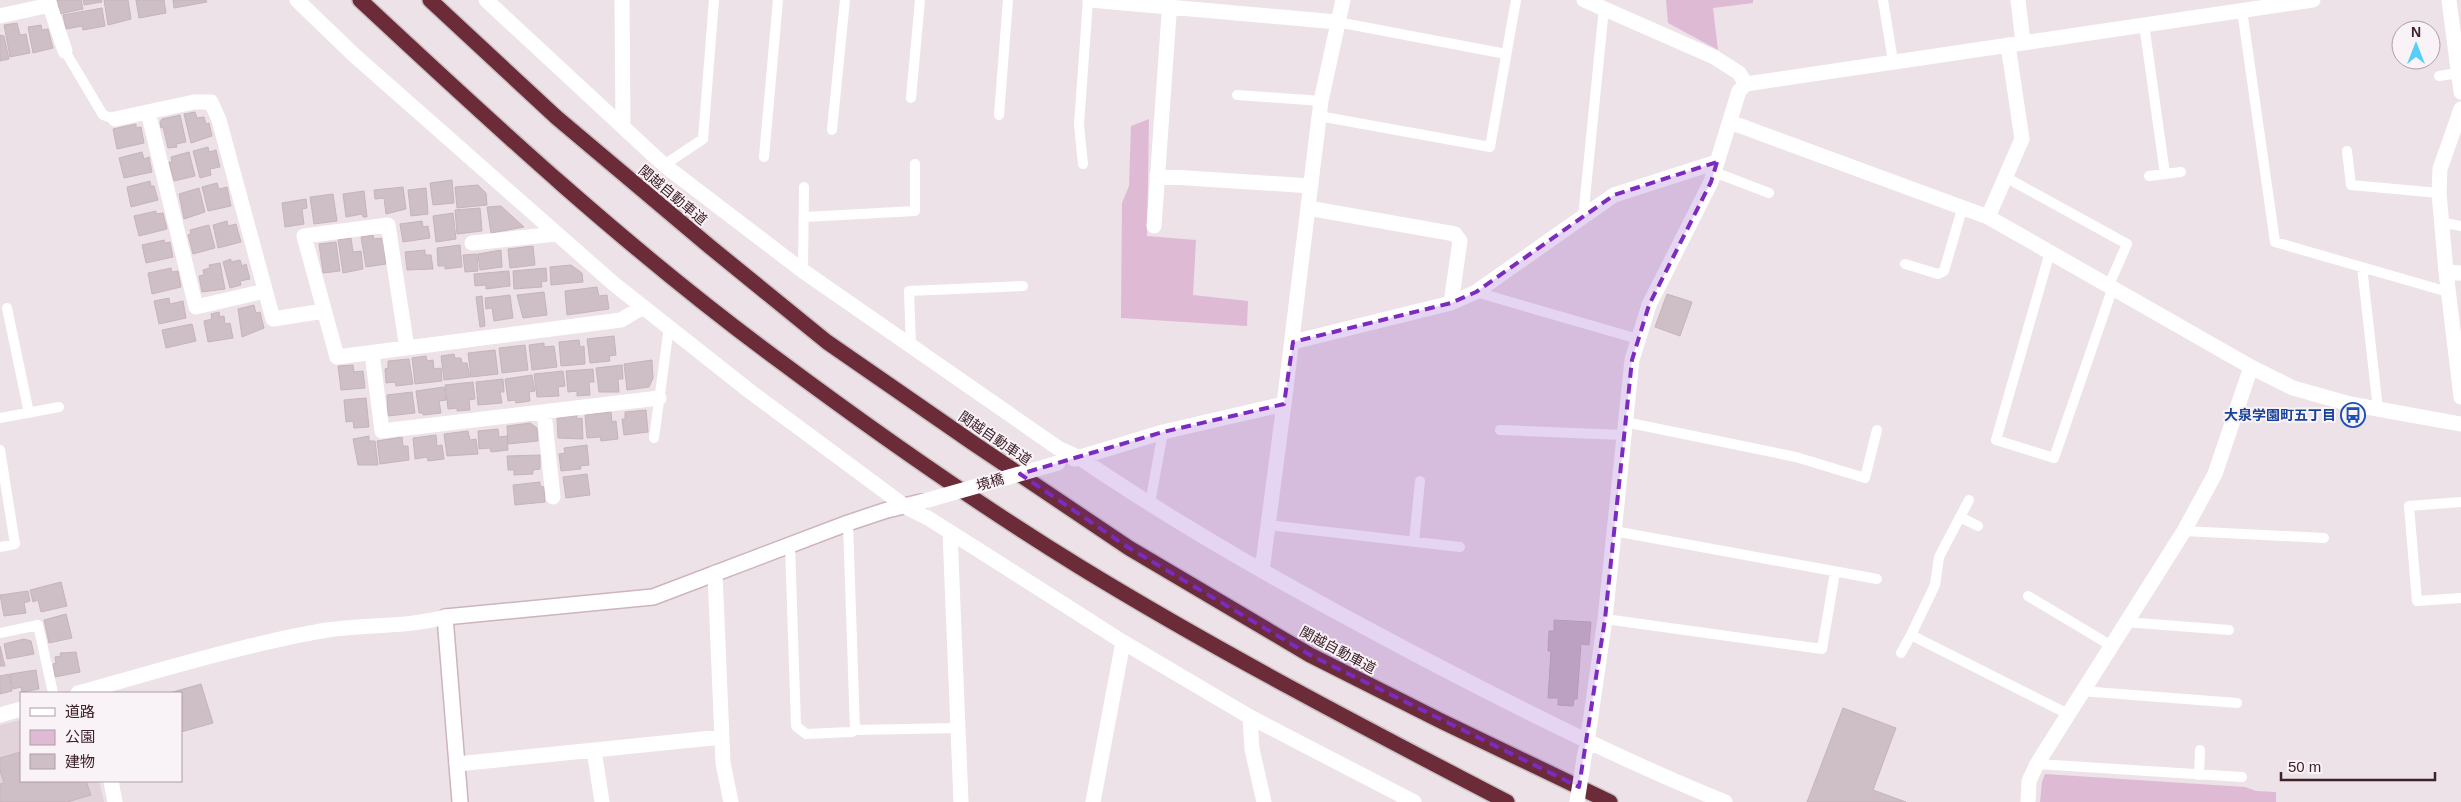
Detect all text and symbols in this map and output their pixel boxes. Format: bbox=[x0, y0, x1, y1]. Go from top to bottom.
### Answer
north arrow bbox=[2391, 20, 2441, 70]
text: N bbox=[2411, 24, 2421, 40]
street label: 関越自動車道 bbox=[636, 162, 710, 228]
bus stop icon: 大泉学園町五丁目 bbox=[2340, 402, 2366, 428]
place label: 大泉学園町五丁目 bbox=[2224, 407, 2336, 423]
street label: 関越自動車道 bbox=[956, 408, 1034, 468]
street label: 境橋 bbox=[974, 470, 1006, 494]
street label: 関越自動車道 bbox=[1297, 623, 1379, 677]
legend bbox=[20, 692, 182, 782]
text: 道路 bbox=[65, 703, 95, 720]
text: 公園 bbox=[65, 728, 95, 745]
scale bar bbox=[2281, 750, 2435, 782]
text: 建物 bbox=[65, 753, 95, 770]
text: 50 m bbox=[2288, 758, 2321, 775]

